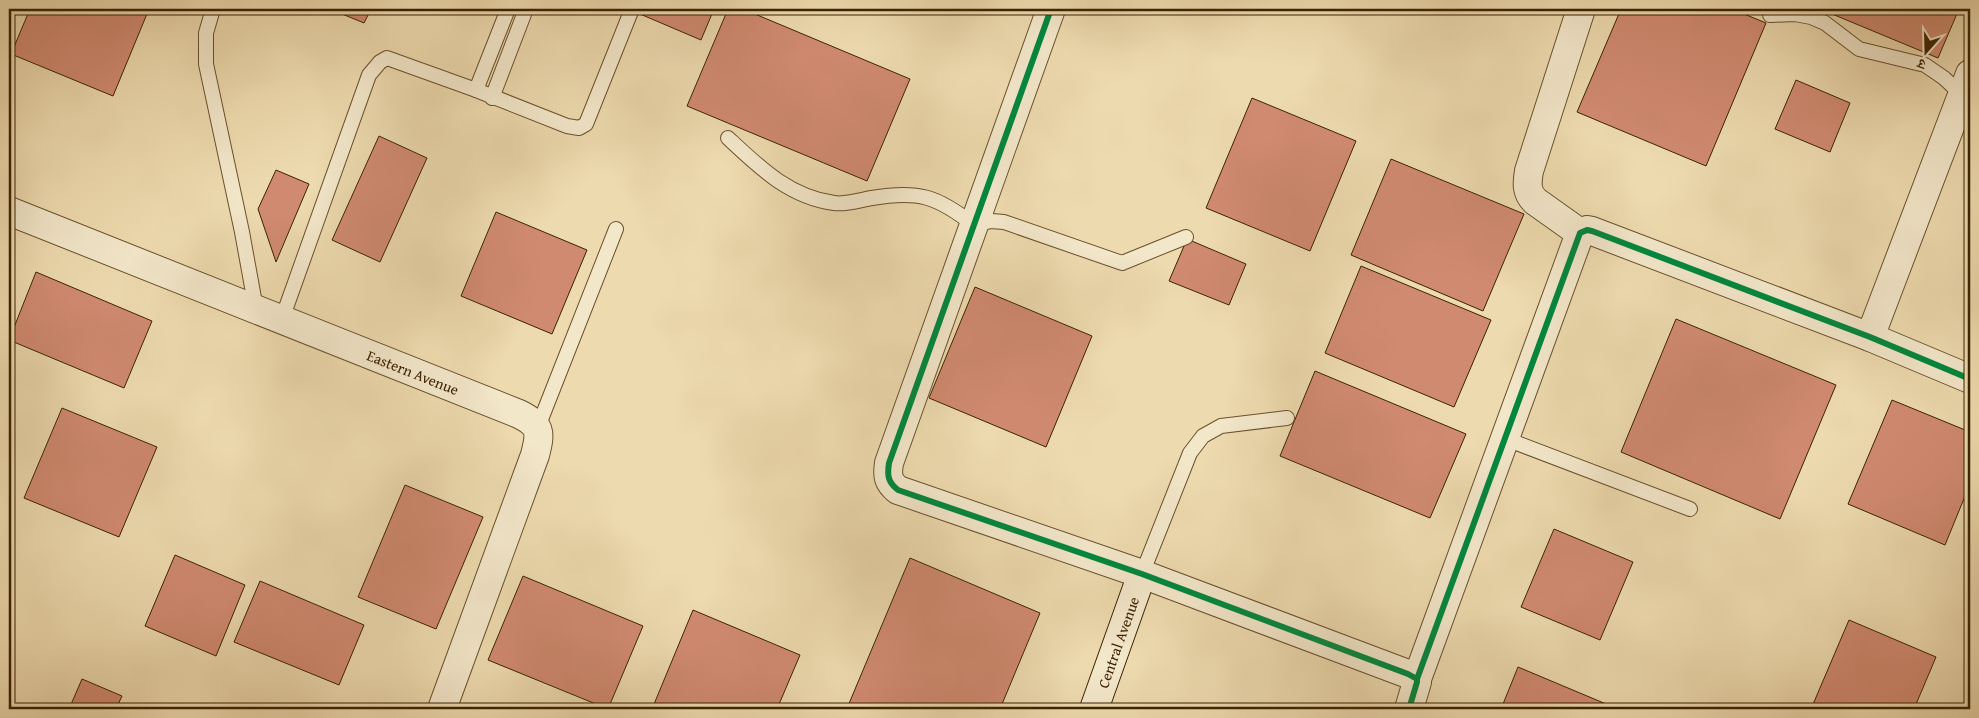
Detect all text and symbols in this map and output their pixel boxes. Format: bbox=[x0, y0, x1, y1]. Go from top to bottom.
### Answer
north arrow bbox=[1902, 28, 1952, 78]
text: उ bbox=[1914, 53, 1929, 75]
street label: Eastern Avenue bbox=[364, 344, 462, 400]
street label: Central Avenue bbox=[1092, 593, 1144, 691]

